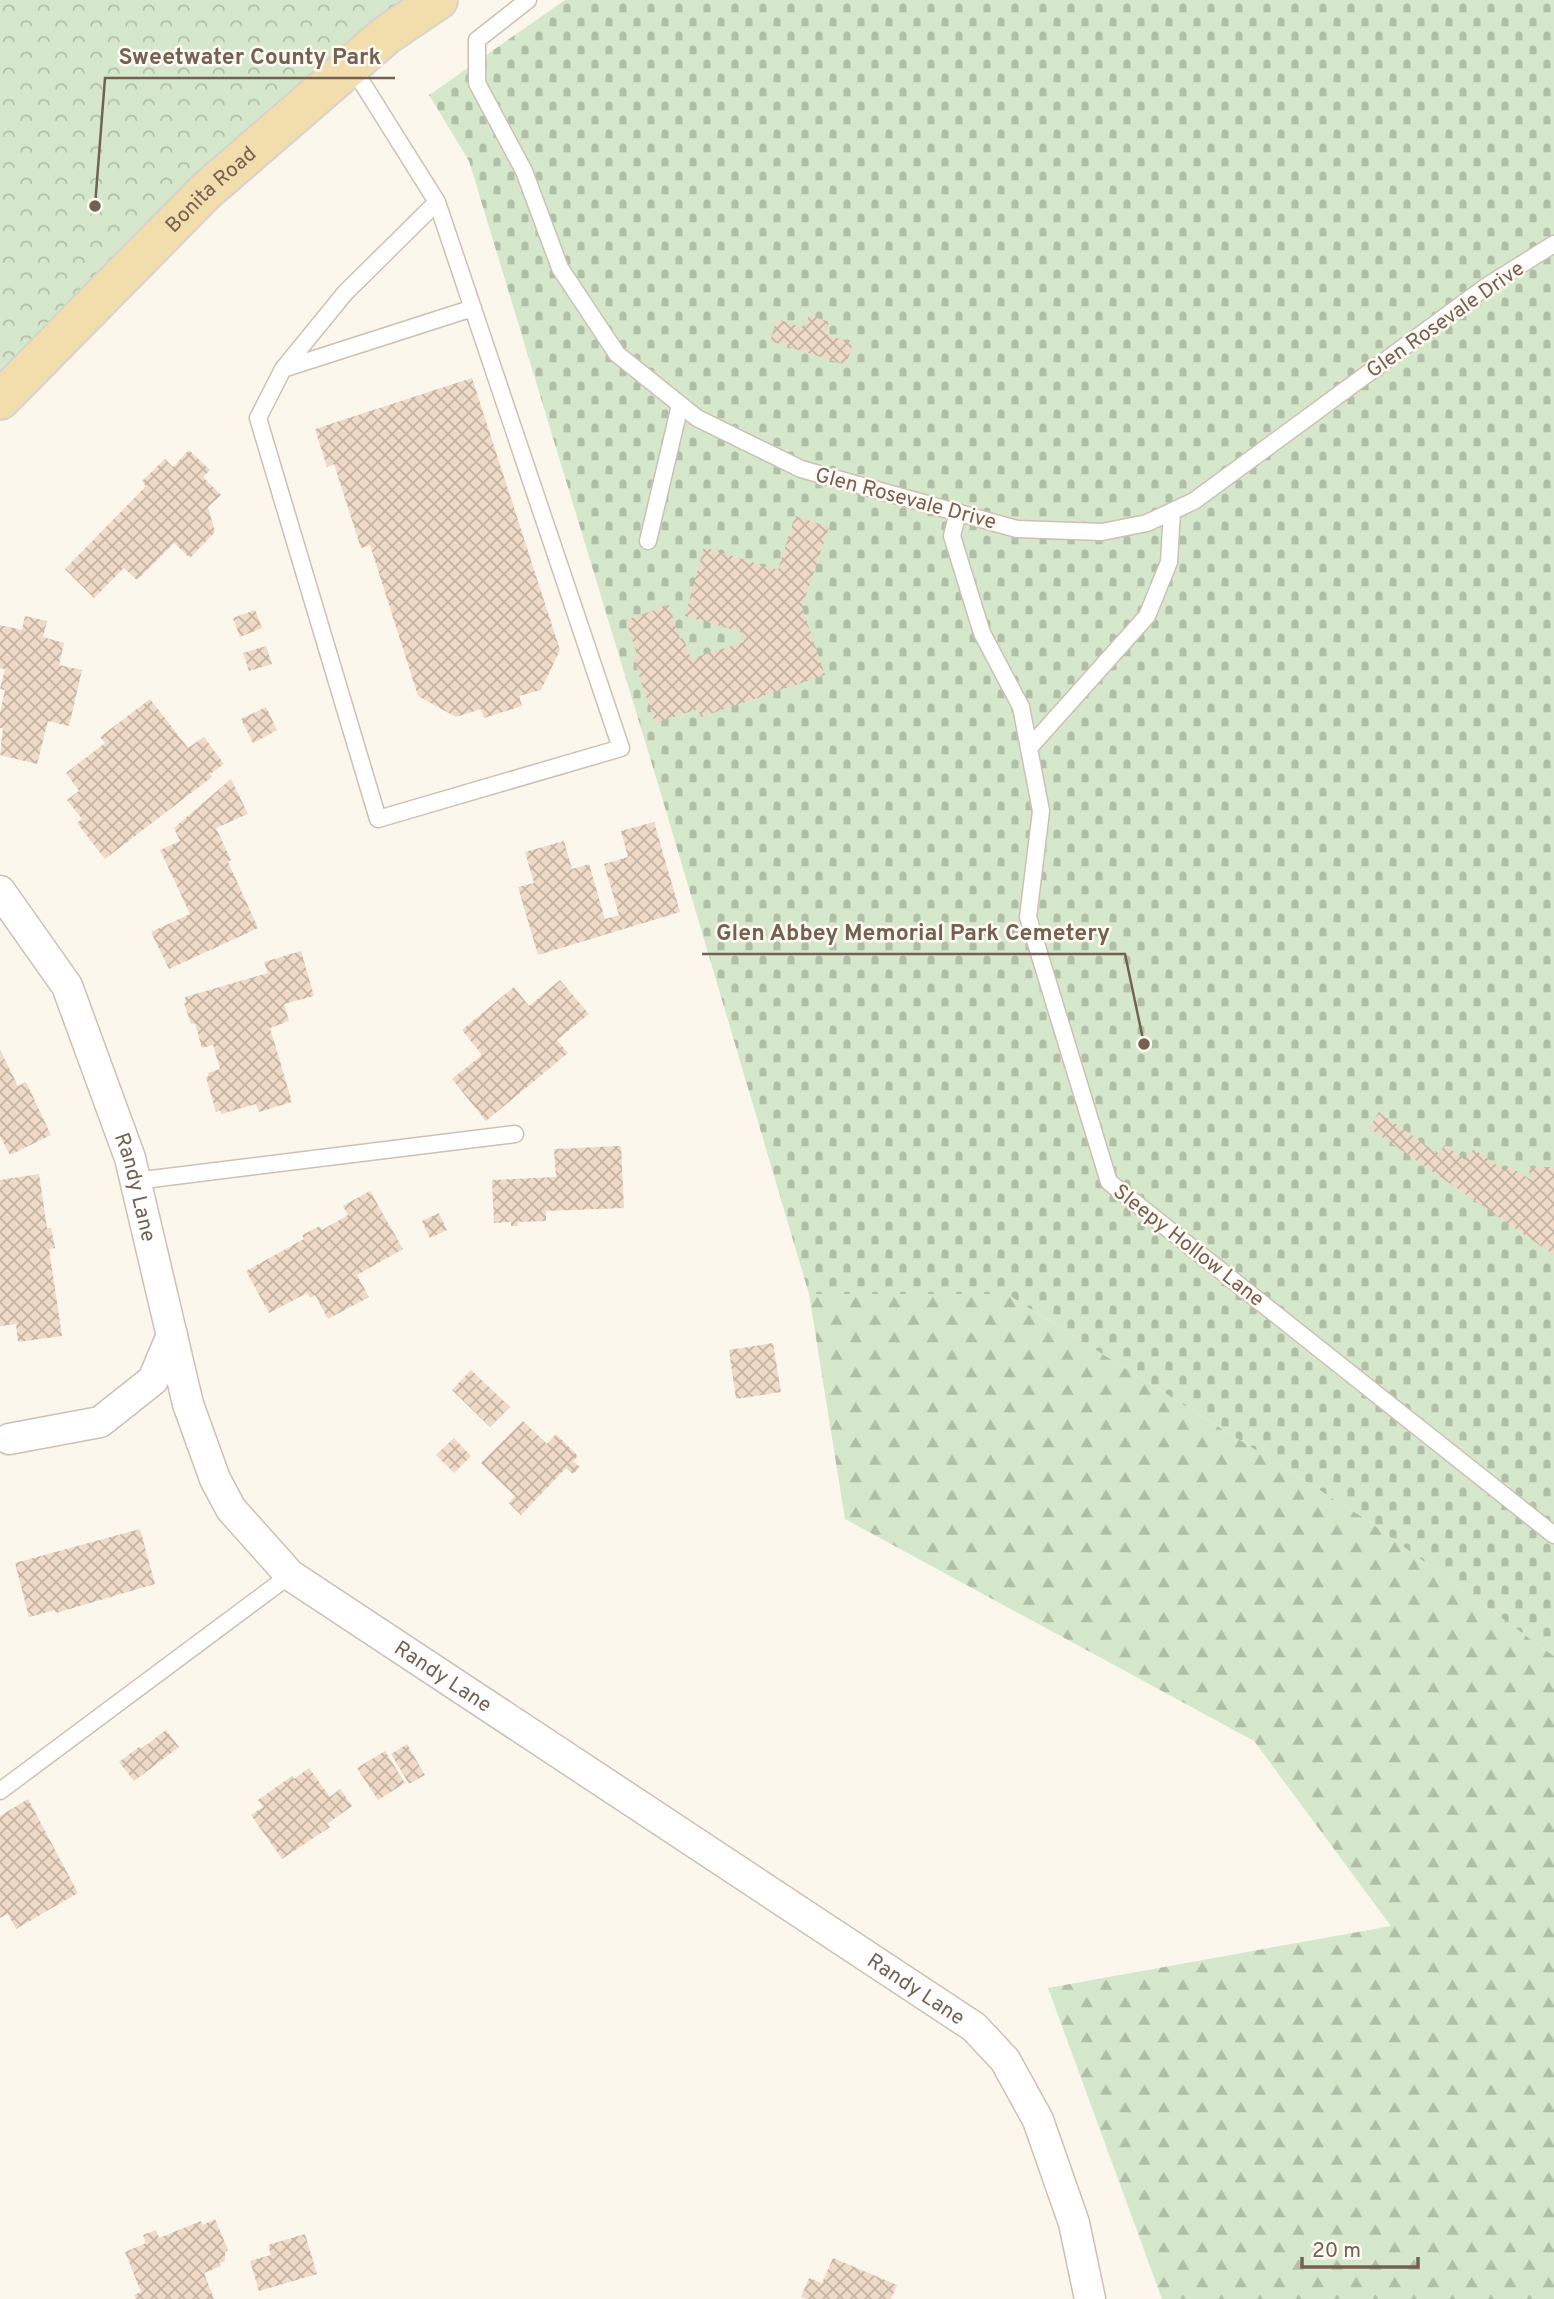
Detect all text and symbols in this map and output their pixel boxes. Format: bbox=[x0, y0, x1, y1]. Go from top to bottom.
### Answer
callout: Sweetwater County Park bbox=[105, 34, 395, 78]
text: Sweetwater County Park bbox=[119, 44, 382, 73]
street label: Bonita Road bbox=[160, 141, 263, 239]
street label: Glen Rosevale Drive bbox=[1362, 256, 1530, 385]
street label: Glen Rosevale Drive bbox=[812, 462, 999, 537]
callout: Glen Abbey Memorial Park Cemetery bbox=[702, 910, 1125, 954]
text: Glen Abbey Memorial Park Cemetery bbox=[716, 920, 1110, 949]
street label: Randy Lane bbox=[107, 1129, 161, 1245]
street label: Sleepy Hollow Lane bbox=[1107, 1179, 1269, 1314]
street label: Randy Lane bbox=[388, 1635, 496, 1720]
street label: Randy Lane bbox=[861, 1948, 969, 2032]
scale bar bbox=[1302, 2226, 1418, 2270]
text: 20 m bbox=[1312, 2238, 1361, 2265]

